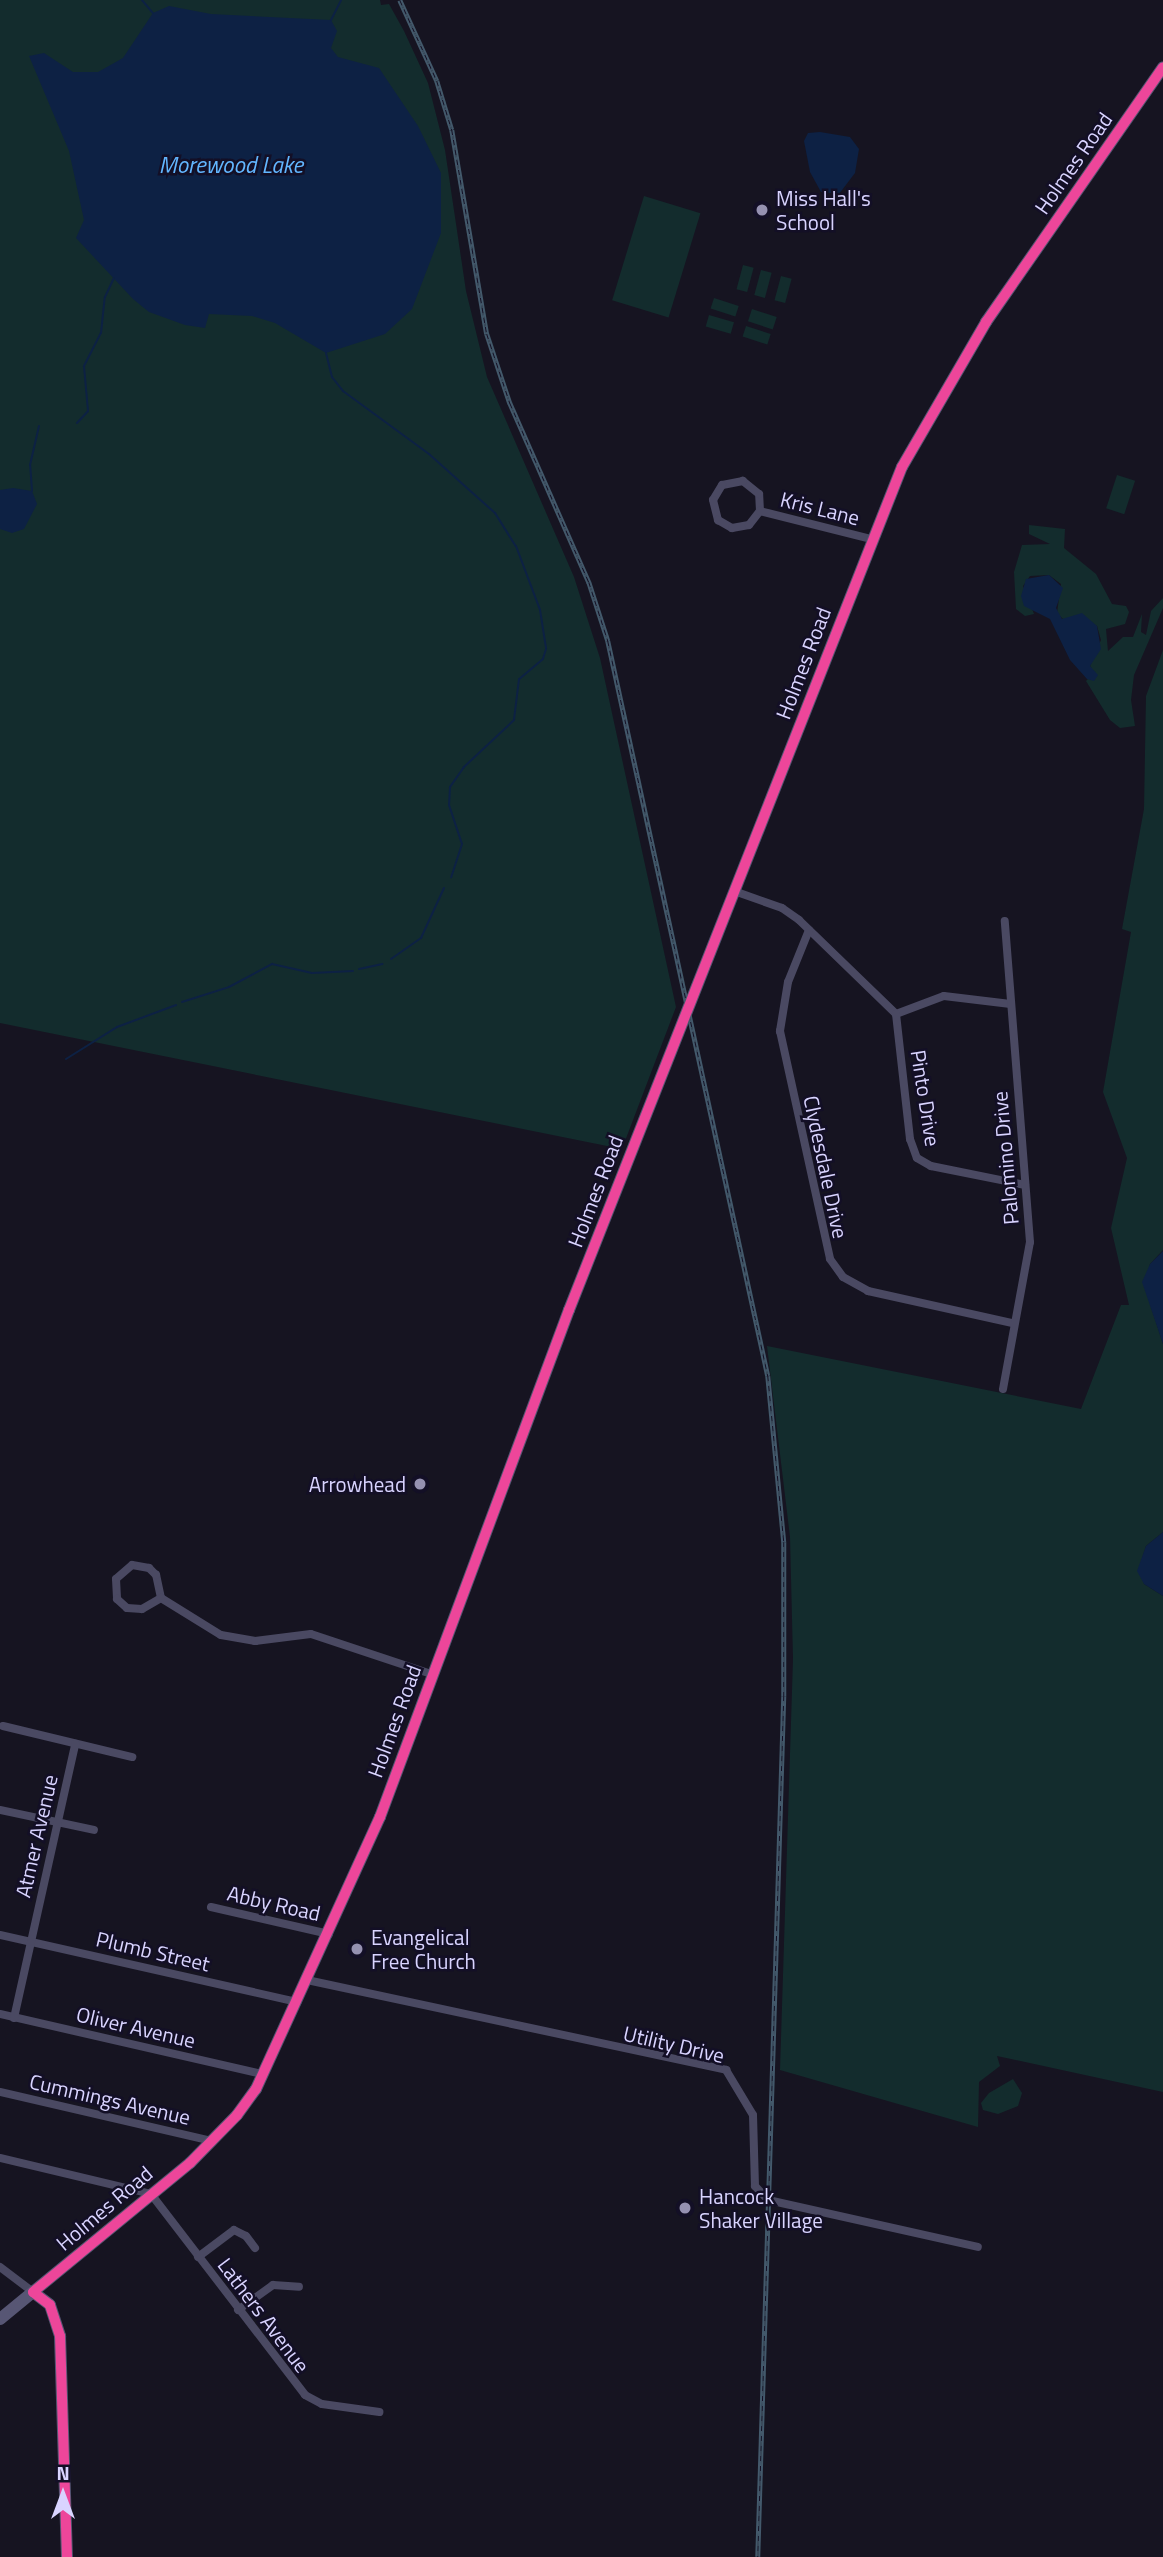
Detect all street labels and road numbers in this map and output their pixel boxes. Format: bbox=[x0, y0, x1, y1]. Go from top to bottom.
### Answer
street label: Holmes Road bbox=[1029, 107, 1117, 219]
street label: Kris Lane bbox=[778, 486, 862, 530]
street label: Holmes Road bbox=[770, 603, 836, 723]
street label: Pinto Drive bbox=[906, 1048, 946, 1148]
street label: Palomino Drive bbox=[987, 1090, 1023, 1226]
street label: Clydesdale Drive bbox=[799, 1093, 853, 1241]
street label: Holmes Road bbox=[562, 1131, 628, 1251]
street label: Holmes Road bbox=[362, 1661, 426, 1781]
street label: Atmer Avenue bbox=[10, 1772, 62, 1900]
street label: Abby Road bbox=[225, 1880, 323, 1926]
street label: Plumb Street bbox=[94, 1926, 212, 1976]
street label: Oliver Avenue bbox=[74, 2001, 198, 2053]
street label: Utility Drive bbox=[621, 2020, 727, 2068]
street label: Cummings Avenue bbox=[27, 2068, 193, 2130]
street label: Holmes Road bbox=[51, 2160, 157, 2256]
street label: Lathers Avenue bbox=[213, 2253, 315, 2377]

